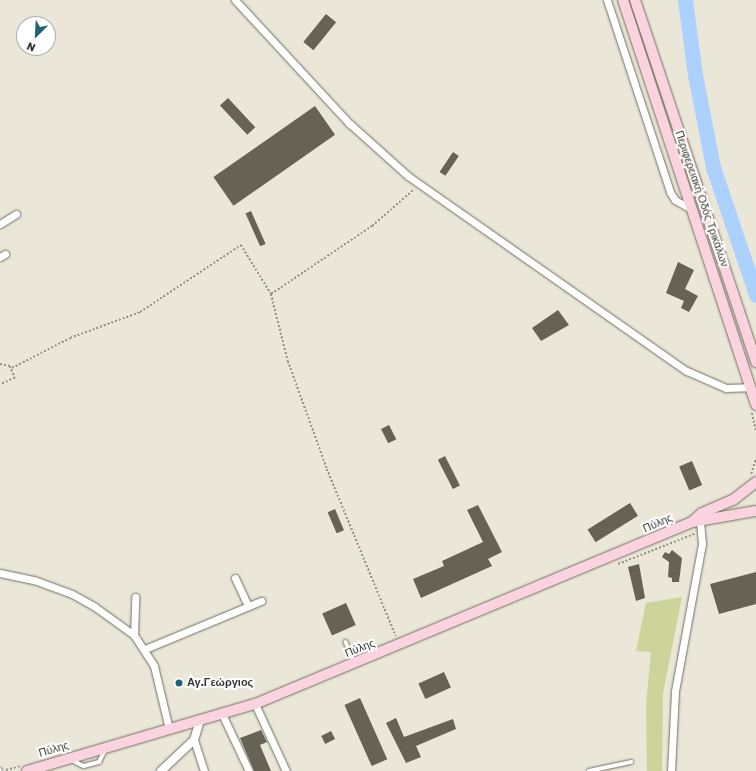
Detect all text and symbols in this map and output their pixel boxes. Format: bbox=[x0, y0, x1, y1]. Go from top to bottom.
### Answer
north arrow bbox=[16, 16, 56, 56]
text: N bbox=[25, 39, 38, 54]
street label: Περιφερειακή Οδός Τρικάλων bbox=[671, 129, 731, 269]
street label: Πύλης bbox=[641, 512, 675, 536]
street label: Πύλης bbox=[343, 637, 377, 661]
place label: Αγ.Γεώργιος bbox=[187, 676, 253, 690]
marker: Αγ.Γεώργιος bbox=[174, 678, 184, 688]
street label: Πύλης bbox=[37, 739, 71, 761]

